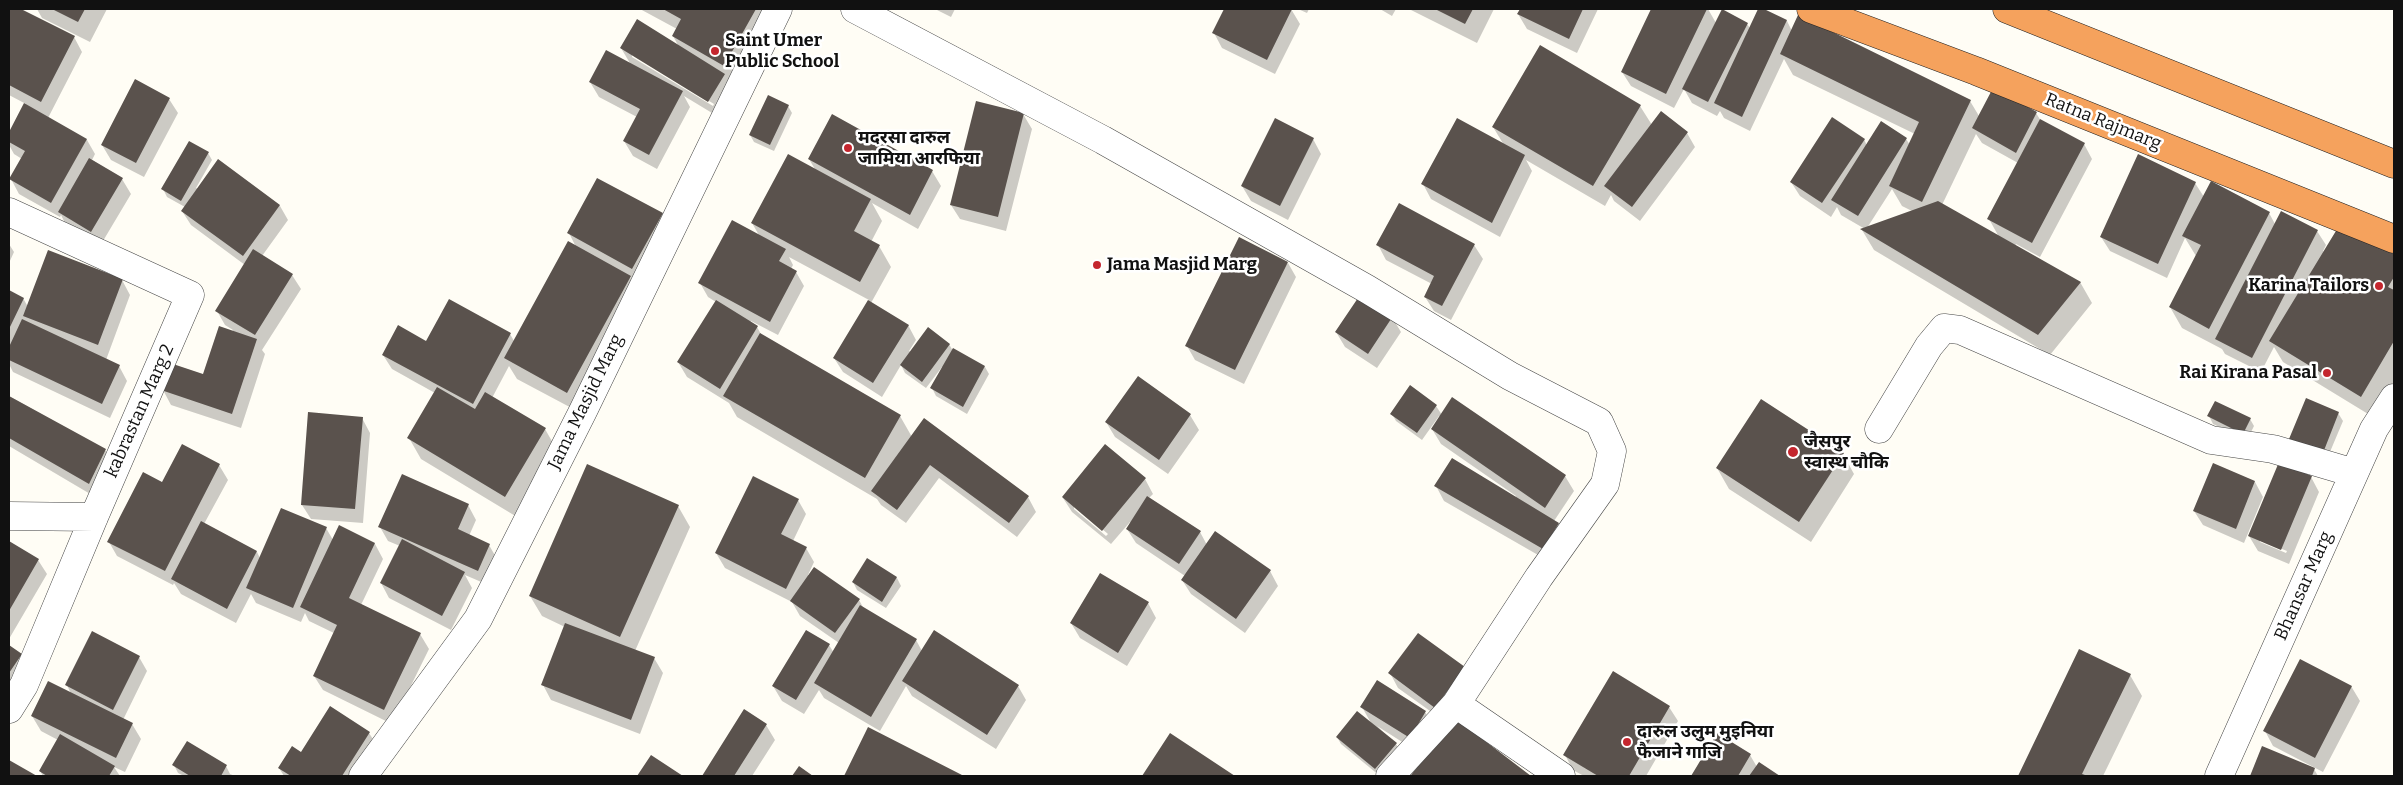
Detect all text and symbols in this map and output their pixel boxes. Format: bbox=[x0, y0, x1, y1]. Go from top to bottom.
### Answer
place label: Saint Umer Public School bbox=[725, 30, 839, 72]
marker: Saint Umer Public School bbox=[709, 45, 721, 57]
street label: Ratna Rajmarg bbox=[2042, 89, 2164, 155]
place label: मदरसा दारुल जामिया आरफिया bbox=[858, 127, 980, 170]
marker: मदरसा दारुल जामिया आरफिया bbox=[842, 142, 854, 154]
place label: Jama Masjid Marg bbox=[1107, 254, 1257, 276]
marker: Jama Masjid Marg bbox=[1091, 259, 1103, 271]
place label: Karina Tailors bbox=[2248, 275, 2369, 297]
marker: Karina Tailors bbox=[2373, 280, 2385, 292]
street label: Jama Masjid Marg bbox=[544, 331, 628, 473]
street label: kabrastan Marg 2 bbox=[101, 341, 179, 481]
place label: Rai Kirana Pasal bbox=[2179, 362, 2317, 384]
marker: Rai Kirana Pasal bbox=[2321, 367, 2333, 379]
place label: जैसपुर स्वास्थ चौकि bbox=[1804, 431, 1889, 474]
marker: जैसपुर स्वास्थ चौकि bbox=[1786, 445, 1800, 459]
street label: Bhansar Marg bbox=[2270, 528, 2338, 644]
place label: दारुल उलुम मुइनिया फैजाने गाजि bbox=[1637, 721, 1774, 764]
marker: दारुल उलुम मुइनिया फैजाने गाजि bbox=[1621, 736, 1633, 748]

